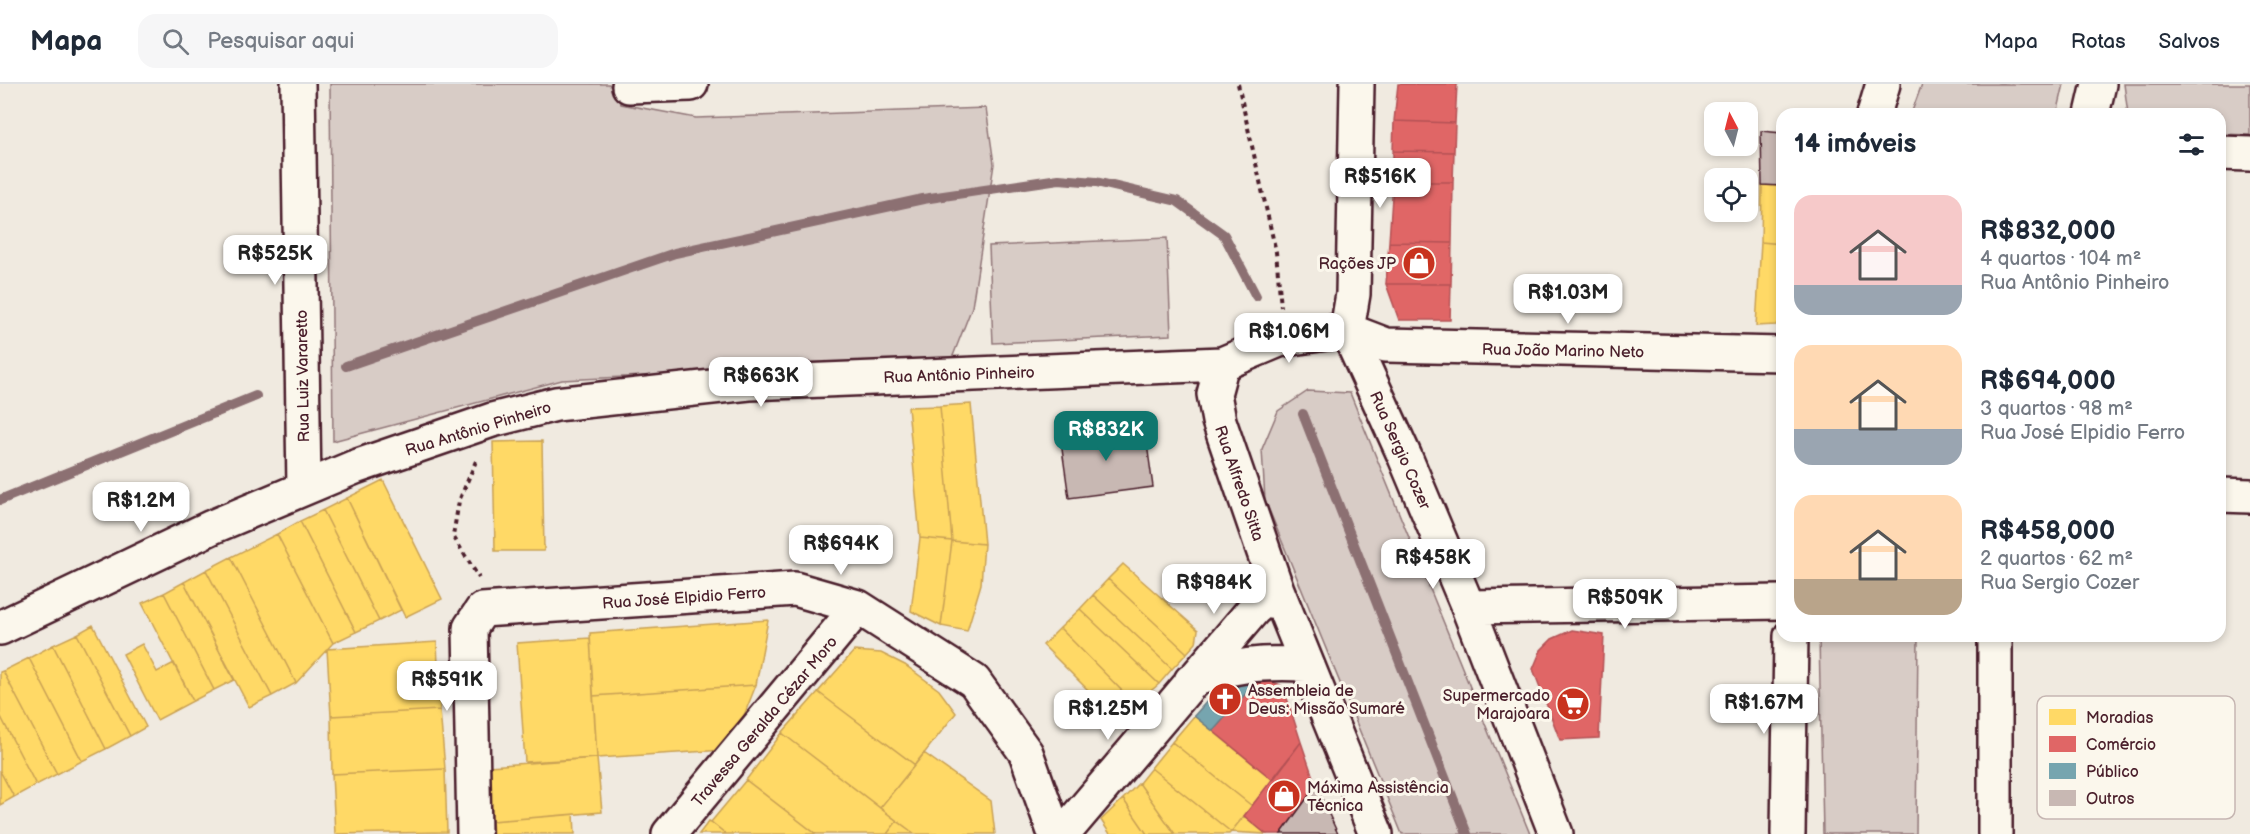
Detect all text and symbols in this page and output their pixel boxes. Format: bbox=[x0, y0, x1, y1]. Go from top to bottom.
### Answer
search box bbox=[138, 14, 558, 68]
text: Mapa bbox=[30, 25, 102, 58]
icon: search bbox=[159, 25, 192, 58]
text: Pesquisar aqui bbox=[207, 28, 354, 55]
text: Mapa bbox=[1984, 29, 2038, 54]
text: Rotas bbox=[2071, 29, 2126, 54]
text: Salvos bbox=[2159, 29, 2220, 54]
north arrow bbox=[1704, 102, 1758, 156]
map controls bbox=[1704, 102, 1758, 222]
icon: filters bbox=[2175, 128, 2208, 161]
text: 14 imóveis bbox=[1794, 129, 1916, 160]
pin: R$516K bbox=[1331, 158, 1429, 209]
text: R$516K bbox=[1344, 165, 1416, 189]
button: locate bbox=[1704, 168, 1758, 222]
text: R$832,000 bbox=[1980, 216, 2116, 247]
icon: home bbox=[1842, 219, 1914, 291]
pin: R$525K bbox=[226, 235, 324, 286]
text: R$525K bbox=[237, 242, 313, 266]
shop icon: Rações JP bbox=[1401, 245, 1437, 281]
text: 4 quartos · 104 m² bbox=[1980, 247, 2141, 271]
place label: Rações JP bbox=[1318, 255, 1396, 274]
text: Rua Antônio Pinheiro bbox=[1980, 271, 2169, 295]
pin: R$1.03M bbox=[1513, 274, 1623, 325]
text: R$1.03M bbox=[1527, 281, 1609, 305]
street label: Rua Luiz Vararetto bbox=[293, 310, 314, 442]
pin: R$1.06M bbox=[1234, 313, 1344, 364]
text: R$1.06M bbox=[1248, 320, 1330, 344]
street label: Rua João Marino Neto bbox=[1482, 341, 1644, 362]
pin: R$663K bbox=[712, 357, 810, 408]
street label: Rua Antônio Pinheiro bbox=[883, 363, 1035, 388]
text: R$663K bbox=[723, 364, 799, 388]
text: R$694,000 bbox=[1980, 366, 2116, 397]
icon: home bbox=[1842, 369, 1914, 441]
street label: Rua Sergio Cozer bbox=[1365, 389, 1434, 513]
text: 3 quartos · 98 m² bbox=[1980, 397, 2133, 421]
street label: Rua Antônio Pinheiro bbox=[403, 398, 554, 461]
pin: R$832K bbox=[1057, 411, 1155, 462]
text: R$832K bbox=[1068, 418, 1144, 442]
text: Rua José Elpidio Ferro bbox=[1980, 421, 2185, 445]
street label: Rua Alfredo Sitta bbox=[1210, 423, 1267, 544]
pin: R$1.2M bbox=[92, 482, 190, 533]
text: R$1.2M bbox=[107, 489, 175, 513]
text: R$458,000 bbox=[1980, 516, 2115, 547]
icon: home bbox=[1842, 519, 1914, 591]
pin: R$694K bbox=[792, 525, 890, 576]
text: R$694K bbox=[803, 532, 879, 556]
pin: R$458K bbox=[1384, 539, 1482, 590]
text: R$458K bbox=[1395, 546, 1471, 570]
text: 2 quartos · 62 m² bbox=[1980, 547, 2133, 571]
pin: R$984K bbox=[1165, 564, 1263, 615]
text: R$984K bbox=[1176, 571, 1252, 595]
text: Rua Sergio Cozer bbox=[1980, 571, 2139, 595]
pin: R$509K bbox=[1576, 579, 1674, 630]
street label: Rua José Elpidio Ferro bbox=[602, 583, 767, 614]
text: R$509K bbox=[1587, 586, 1663, 610]
street label: Travessa Geralda Cézar Moro bbox=[688, 633, 842, 811]
pin: R$591K bbox=[398, 661, 496, 712]
text: R$591K bbox=[411, 668, 483, 692]
church icon: Assembleia de Deus: Missão Sumaré bbox=[1207, 681, 1243, 717]
place label: Assembleia de Deus: Missão Sumaré bbox=[1248, 682, 1405, 719]
pin: R$1.67M bbox=[1709, 684, 1819, 735]
supermarket icon: Supermercado Marajoara bbox=[1555, 686, 1591, 722]
place label: Supermercado Marajoara bbox=[1443, 687, 1550, 724]
pin: R$1.25M bbox=[1053, 690, 1163, 741]
text: R$1.67M bbox=[1724, 691, 1804, 715]
legend bbox=[2037, 696, 2235, 819]
text: R$1.25M bbox=[1068, 697, 1148, 721]
text: Moradias bbox=[2086, 709, 2153, 728]
text: Comércio bbox=[2086, 736, 2156, 755]
text: Público bbox=[2086, 763, 2139, 782]
shop icon: Máxima Assistência Técnica bbox=[1266, 778, 1302, 814]
place label: Máxima Assistência Técnica bbox=[1307, 779, 1449, 816]
text: Outros bbox=[2086, 790, 2135, 809]

